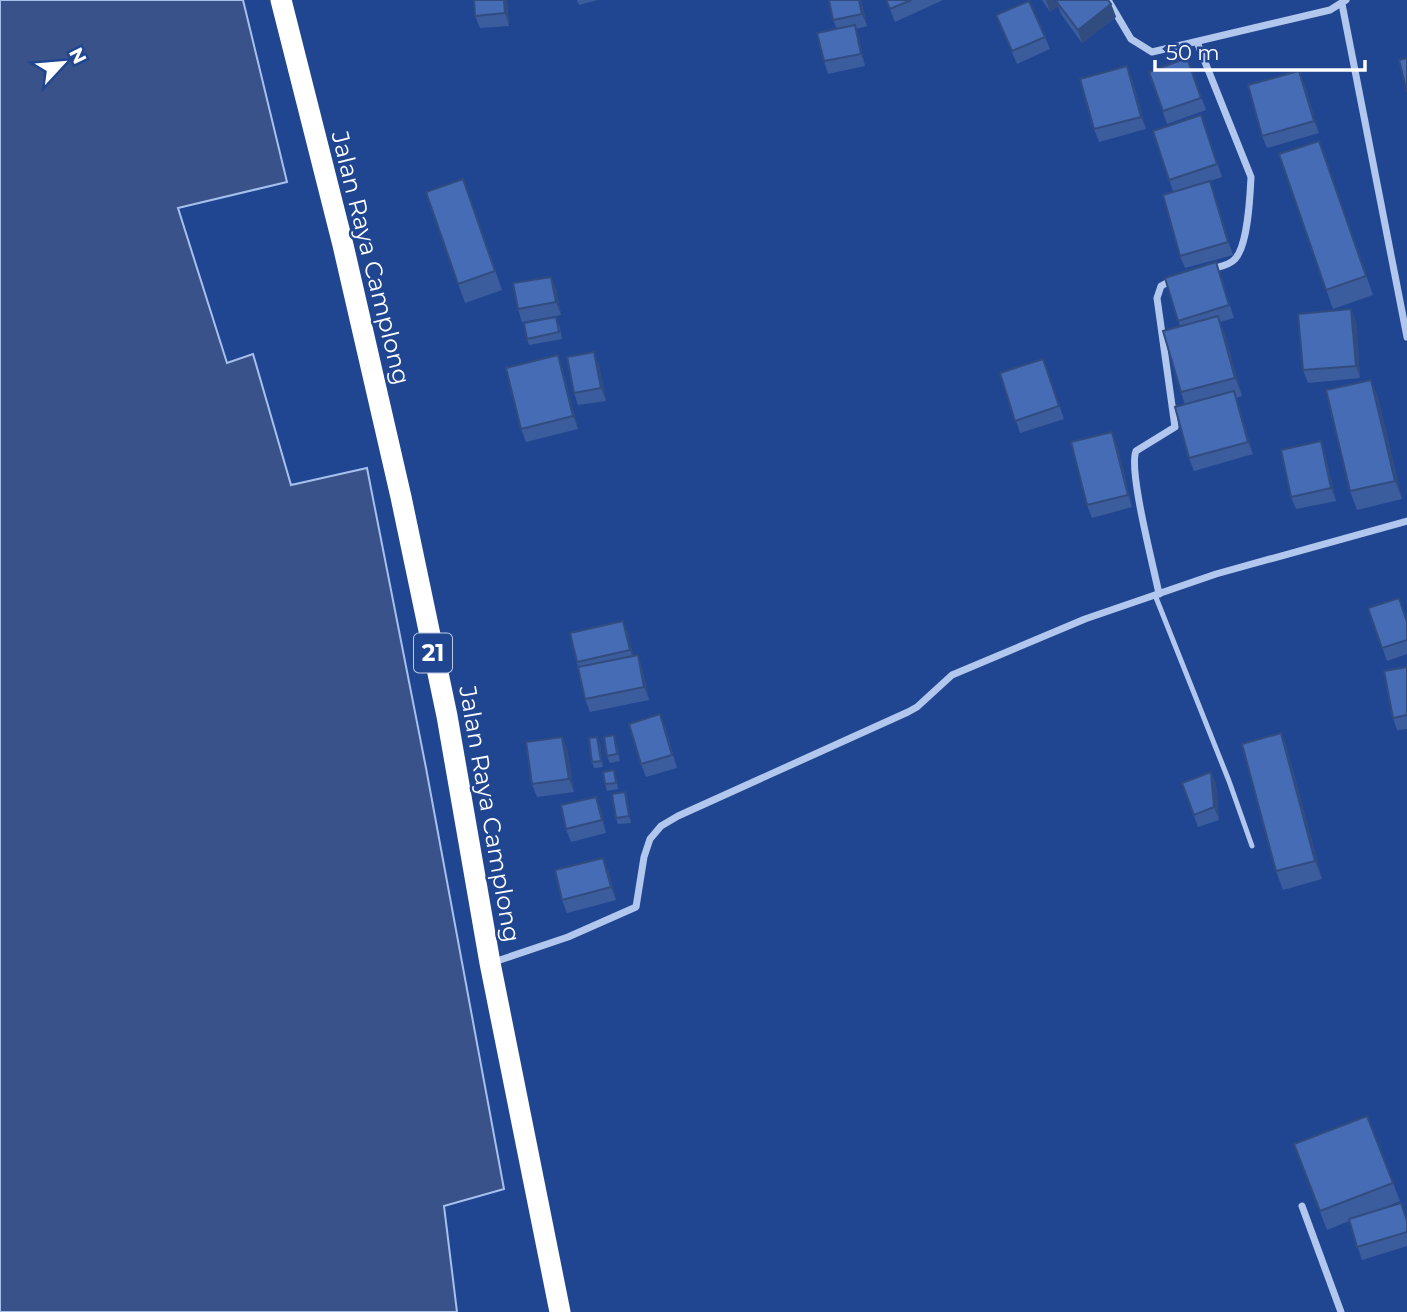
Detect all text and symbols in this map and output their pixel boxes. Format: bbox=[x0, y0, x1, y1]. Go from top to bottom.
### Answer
north arrow bbox=[28, 28, 98, 98]
scale bar bbox=[1155, 28, 1365, 72]
text: 50 m bbox=[1166, 40, 1220, 65]
text: N bbox=[64, 44, 92, 68]
street label: Jalan Raya Camplong bbox=[325, 127, 417, 388]
road number: 21 bbox=[414, 634, 452, 673]
street label: Jalan Raya Camplong bbox=[453, 682, 527, 945]

